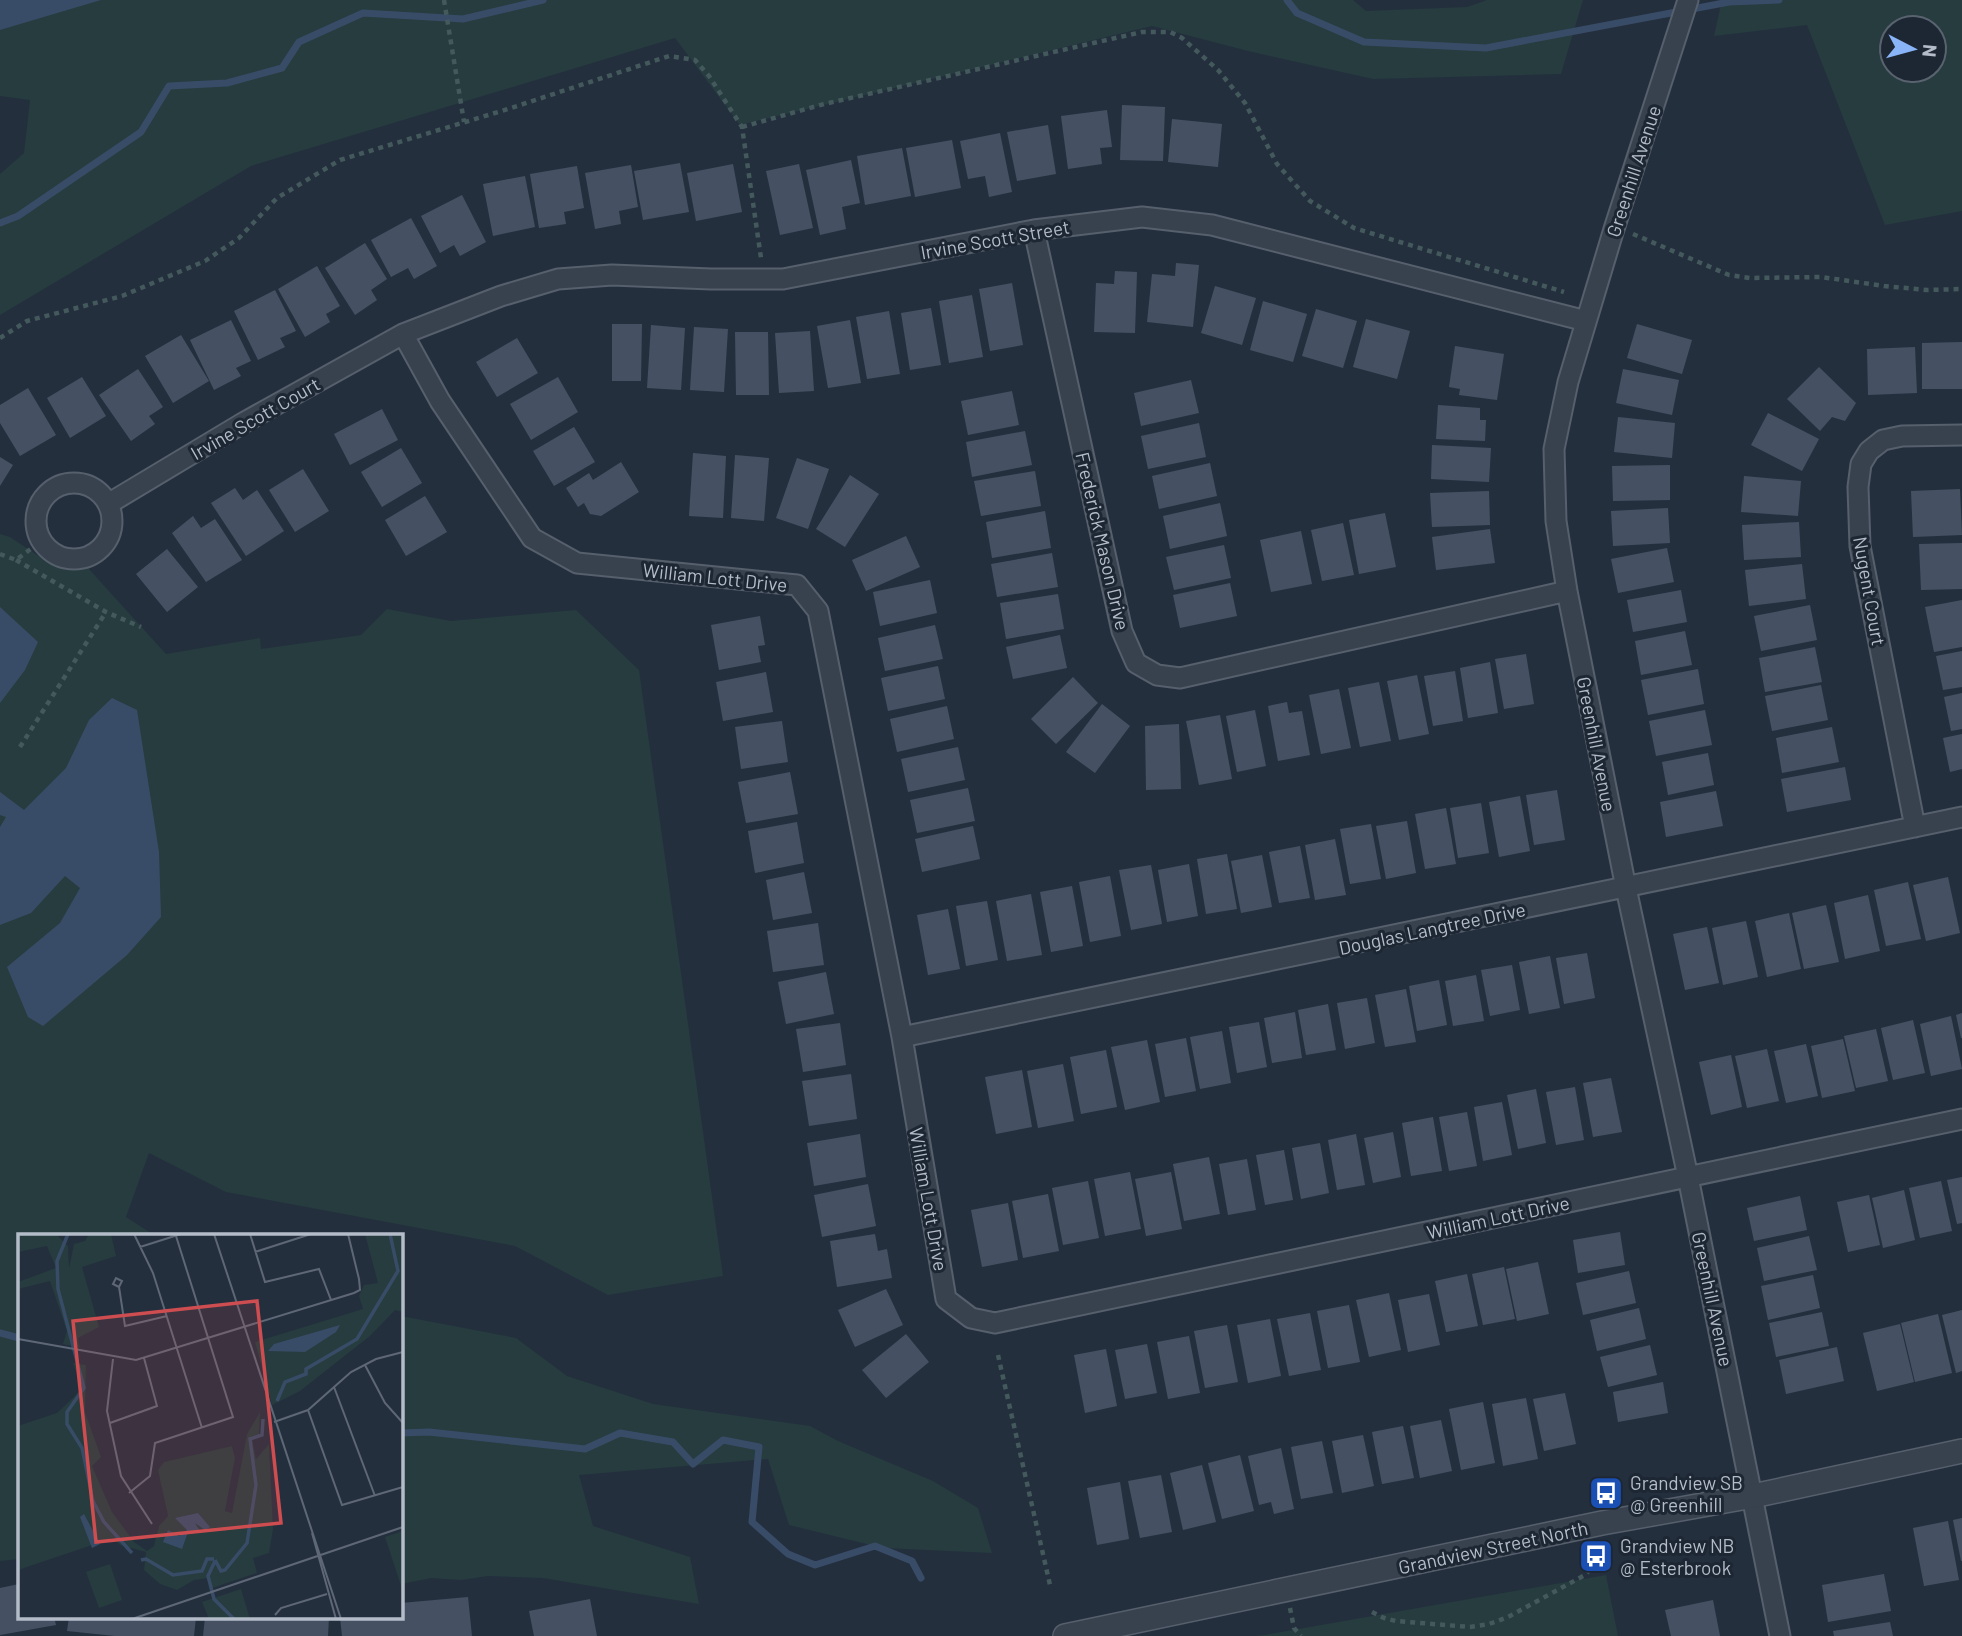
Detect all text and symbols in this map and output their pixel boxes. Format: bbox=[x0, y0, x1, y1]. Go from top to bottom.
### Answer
north arrow bbox=[1878, 14, 1948, 84]
text: N bbox=[1918, 43, 1943, 58]
street label: Greenhill Avenue bbox=[1601, 102, 1665, 240]
street label: Irvine Scott Street bbox=[919, 215, 1071, 263]
street label: Irvine Scott Court bbox=[186, 372, 324, 464]
street label: Frederick Mason Drive bbox=[1071, 450, 1135, 632]
street label: Nugent Court bbox=[1849, 535, 1891, 647]
street label: William Lott Drive bbox=[642, 558, 788, 596]
street label: Greenhill Avenue bbox=[1573, 675, 1621, 813]
street label: Douglas Langtree Drive bbox=[1336, 897, 1528, 959]
street label: William Lott Drive bbox=[905, 1125, 953, 1273]
street label: William Lott Drive bbox=[1425, 1191, 1571, 1243]
street label: Greenhill Avenue bbox=[1688, 1230, 1738, 1368]
inset map bbox=[18, 1234, 402, 1618]
place label: Grandview SB @ Greenhill bbox=[1630, 1471, 1743, 1516]
bus stop icon: Grandview SB @ Greenhill bbox=[1587, 1474, 1625, 1512]
street label: Grandview Street North bbox=[1396, 1516, 1590, 1578]
place label: Grandview NB @ Esterbrook bbox=[1620, 1534, 1734, 1579]
bus stop icon: Grandview NB @ Esterbrook bbox=[1577, 1537, 1615, 1575]

